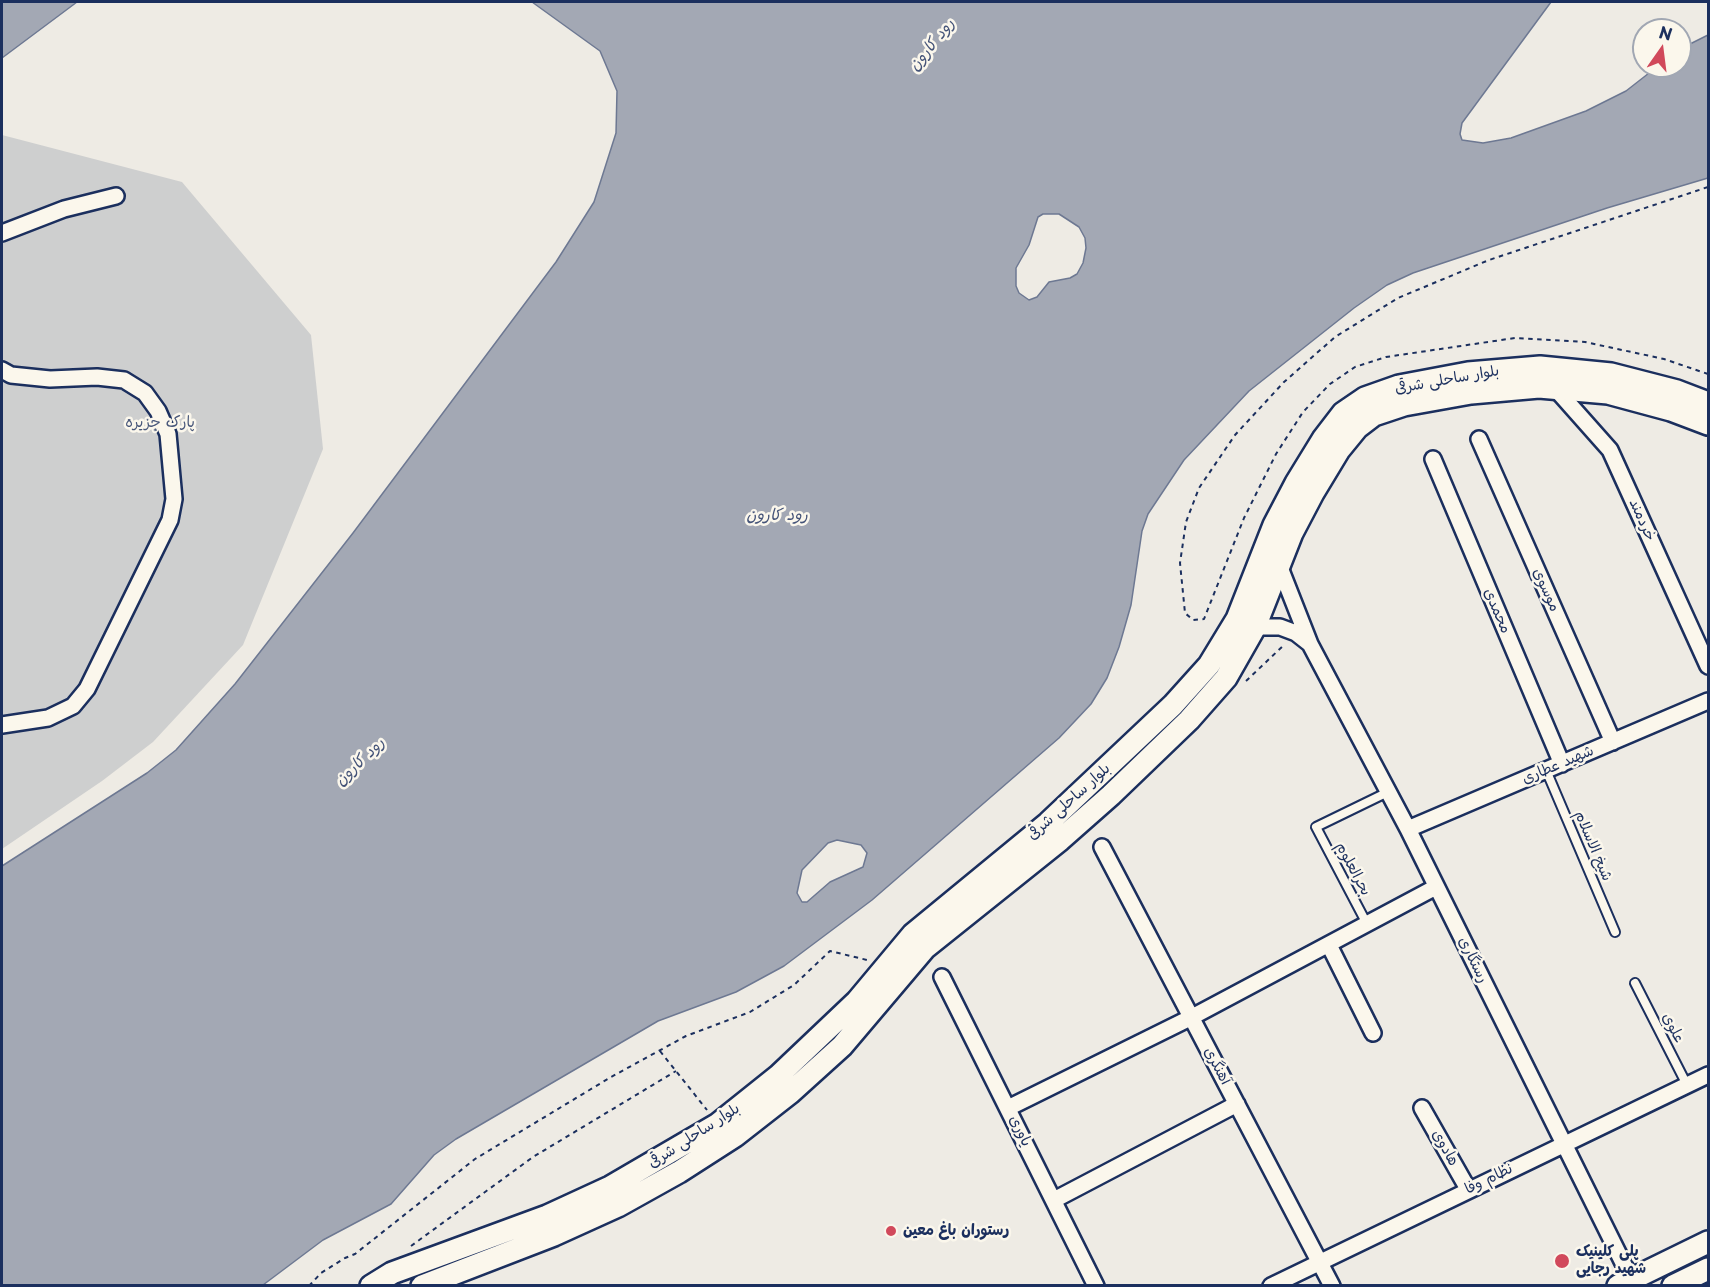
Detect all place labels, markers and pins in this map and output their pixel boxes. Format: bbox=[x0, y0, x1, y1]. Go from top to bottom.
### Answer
place label: رستوران باغ معین bbox=[903, 1222, 1009, 1240]
marker: رستوران باغ معین bbox=[884, 1224, 898, 1238]
place label: پلی کلینیک شهید رجایی bbox=[1576, 1243, 1646, 1278]
marker: پلی کلینیک شهید رجایی bbox=[1553, 1252, 1571, 1270]

